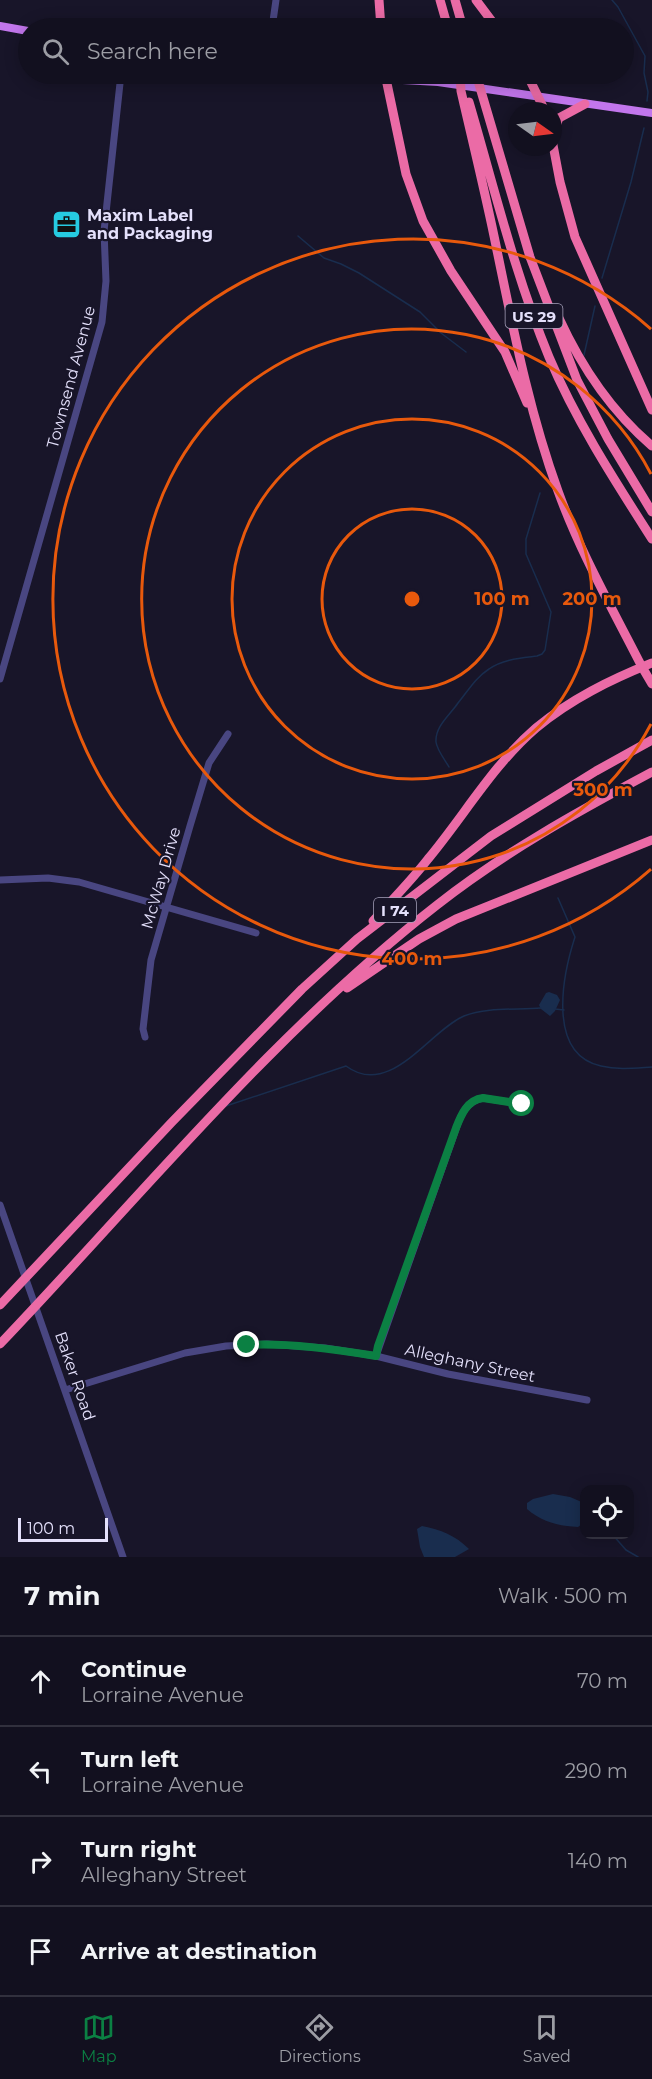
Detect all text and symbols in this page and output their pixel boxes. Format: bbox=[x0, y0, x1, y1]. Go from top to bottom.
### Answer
search box bbox=[18, 18, 634, 84]
icon: search bbox=[39, 35, 72, 68]
text: Search here bbox=[87, 38, 218, 65]
north arrow bbox=[508, 102, 562, 156]
place label: Maxim Label and Packaging bbox=[87, 206, 213, 243]
office icon: Maxim Label and Packaging bbox=[50, 208, 82, 240]
street label: Townsend Avenue bbox=[43, 304, 99, 450]
road number: US 29 bbox=[506, 304, 562, 328]
text: 100 m bbox=[474, 588, 530, 610]
text: 200 m bbox=[562, 588, 622, 610]
centre of rings bbox=[402, 589, 422, 609]
text: 300 m bbox=[572, 779, 633, 801]
street label: McWay Drive bbox=[137, 825, 185, 931]
road number: I 74 bbox=[374, 898, 416, 922]
text: 400 m bbox=[382, 948, 442, 970]
route start bbox=[508, 1090, 534, 1116]
street label: Baker Road bbox=[51, 1329, 99, 1423]
route end bbox=[233, 1331, 259, 1357]
street label: Alleghany Street bbox=[403, 1340, 537, 1386]
map controls bbox=[580, 1485, 634, 1539]
button: locate bbox=[580, 1485, 634, 1539]
scale bar bbox=[18, 1515, 108, 1542]
text: 100 m bbox=[27, 1519, 75, 1538]
text: 7 min bbox=[24, 1580, 101, 1612]
text: Walk · 500 m bbox=[498, 1584, 628, 1608]
text: Continue bbox=[81, 1656, 187, 1683]
icon: ahead bbox=[24, 1665, 57, 1698]
text: 70 m bbox=[577, 1669, 628, 1693]
text: Lorraine Avenue bbox=[81, 1683, 244, 1707]
text: Turn left bbox=[81, 1746, 179, 1773]
icon: left bbox=[24, 1755, 57, 1788]
text: 290 m bbox=[565, 1759, 628, 1783]
text: Lorraine Avenue bbox=[81, 1773, 244, 1797]
text: Turn right bbox=[81, 1836, 196, 1863]
icon: right bbox=[24, 1845, 57, 1878]
text: 140 m bbox=[568, 1849, 628, 1873]
text: Alleghany Street bbox=[81, 1863, 247, 1887]
icon: arrive bbox=[24, 1935, 57, 1968]
text: Arrive at destination bbox=[81, 1938, 317, 1965]
tab: Map bbox=[81, 2011, 117, 2066]
tab: Directions bbox=[279, 2011, 361, 2066]
tab: Saved bbox=[523, 2011, 571, 2066]

